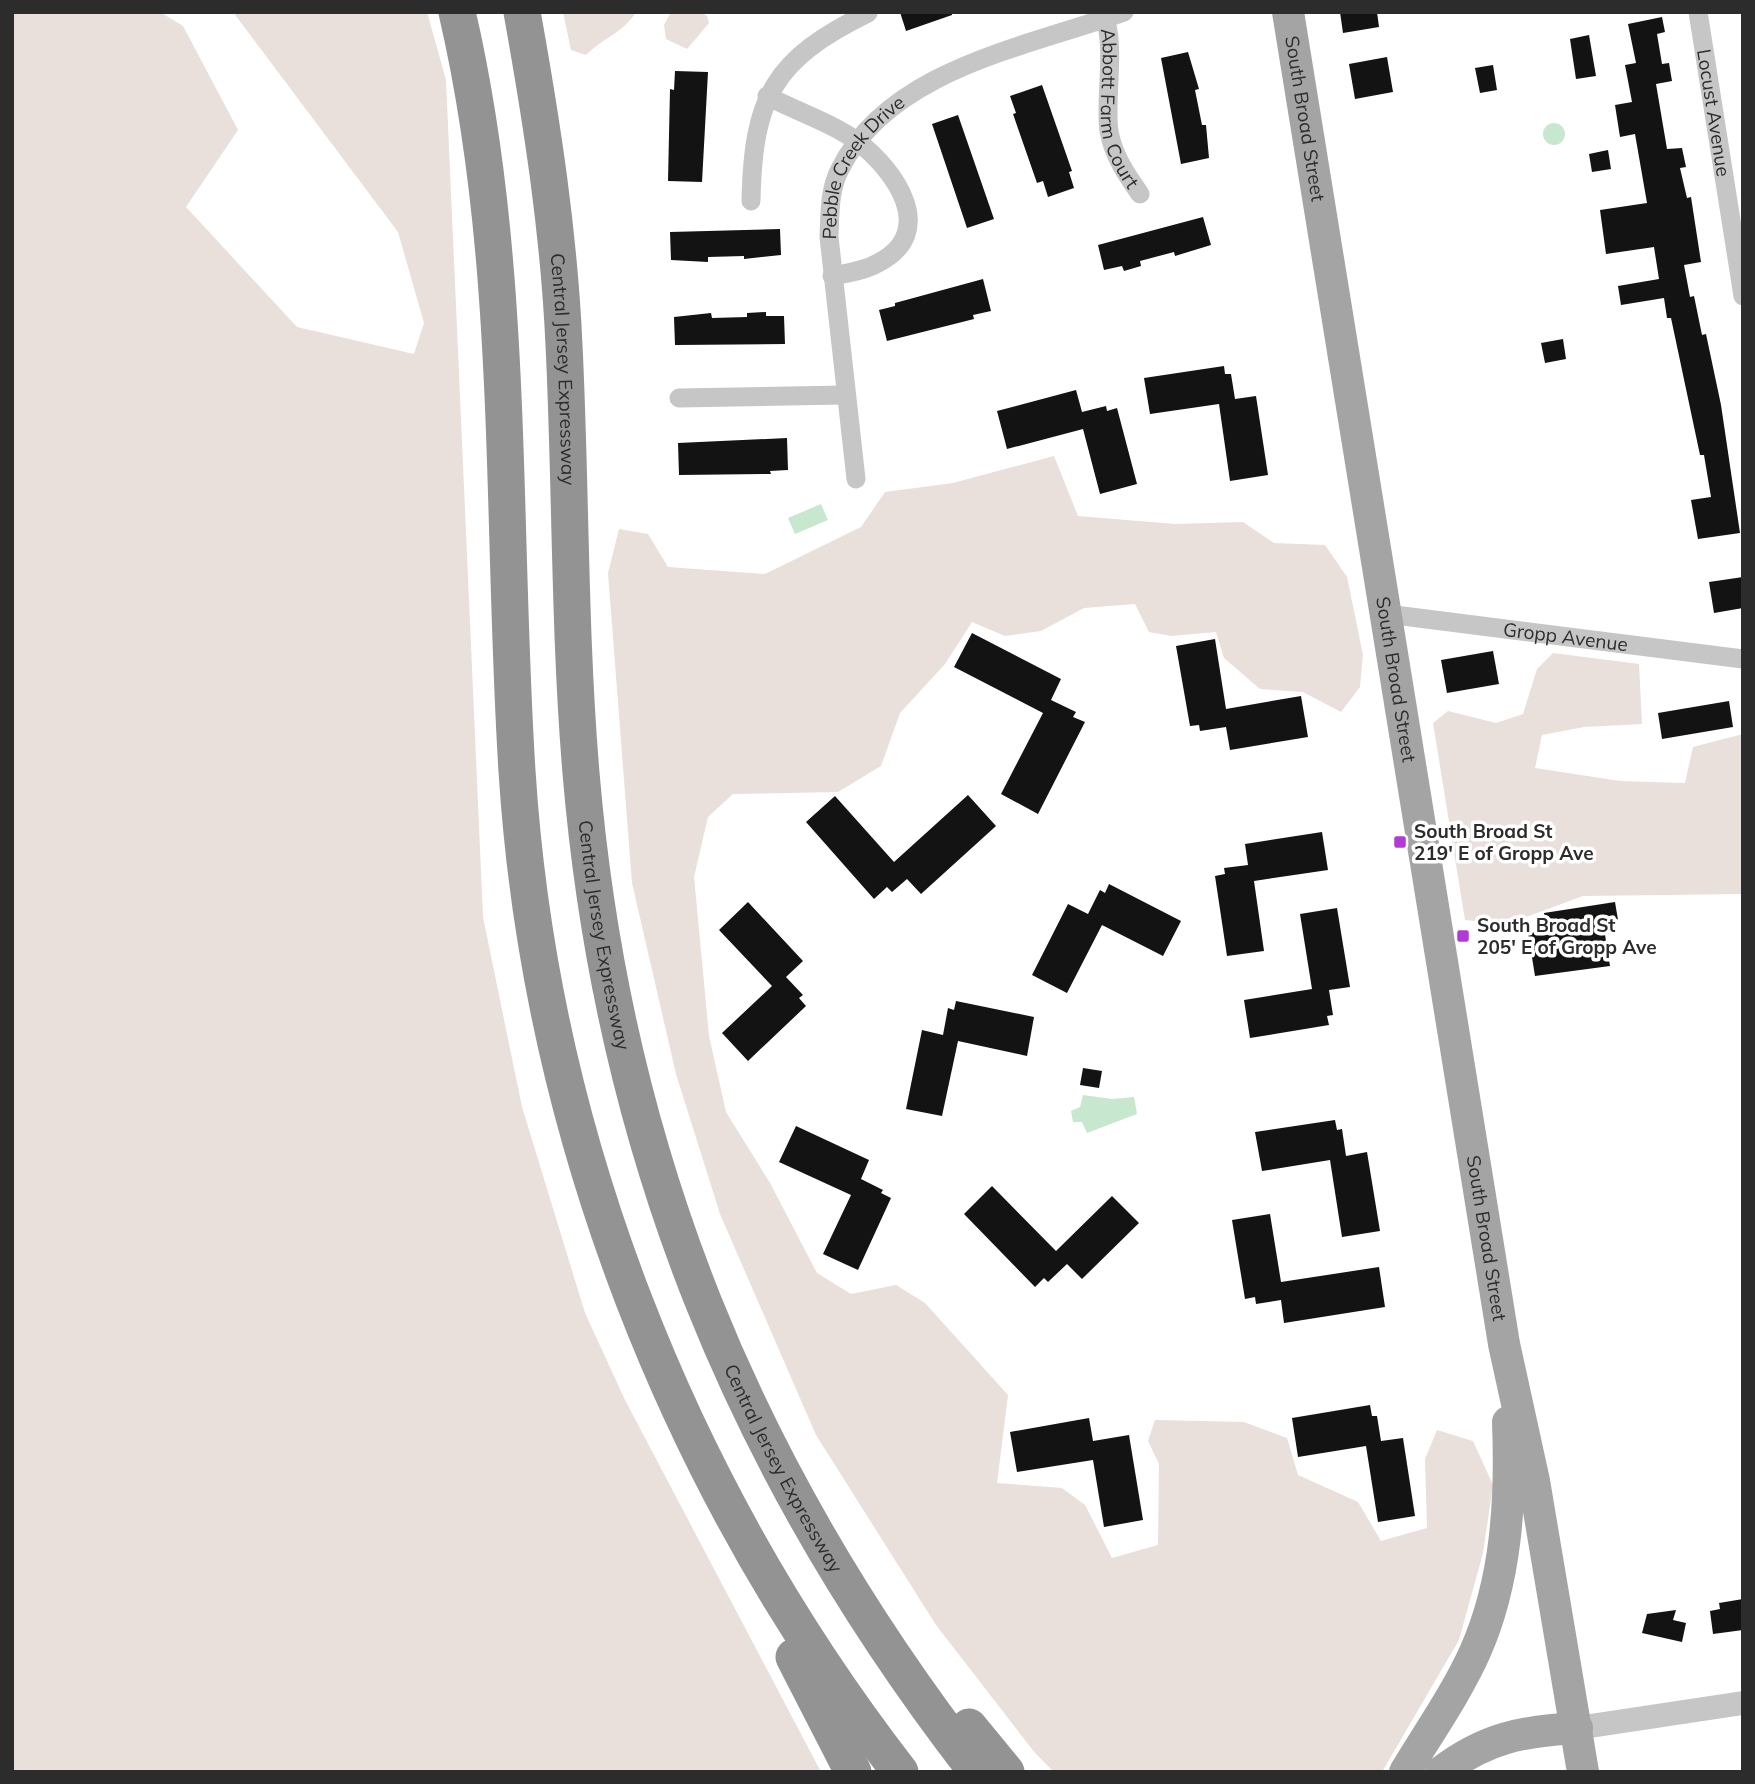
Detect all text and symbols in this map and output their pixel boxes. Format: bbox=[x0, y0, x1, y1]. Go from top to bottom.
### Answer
street label: Abbott Farm Court bbox=[1096, 27, 1145, 193]
street label: South Broad Street bbox=[1280, 34, 1331, 203]
street label: Locust Avenue bbox=[1692, 47, 1736, 178]
street label: Pebble Creek Drive bbox=[817, 90, 909, 240]
street label: Central Jersey Expressway bbox=[545, 252, 581, 486]
street label: South Broad Street bbox=[1371, 595, 1422, 764]
street label: Gropp Avenue bbox=[1502, 617, 1629, 656]
street label: Central Jersey Expressway bbox=[574, 819, 636, 1052]
place label: South Broad St 219' E of Gropp Ave bbox=[1414, 819, 1594, 865]
marker: South Broad St 219' E of Gropp Ave bbox=[1392, 834, 1408, 850]
place label: South Broad St 205' E of Gropp Ave bbox=[1477, 913, 1657, 959]
marker: South Broad St 205' E of Gropp Ave bbox=[1455, 928, 1471, 944]
street label: South Broad Street bbox=[1462, 1153, 1512, 1323]
street label: Central Jersey Expressway bbox=[719, 1360, 848, 1577]

